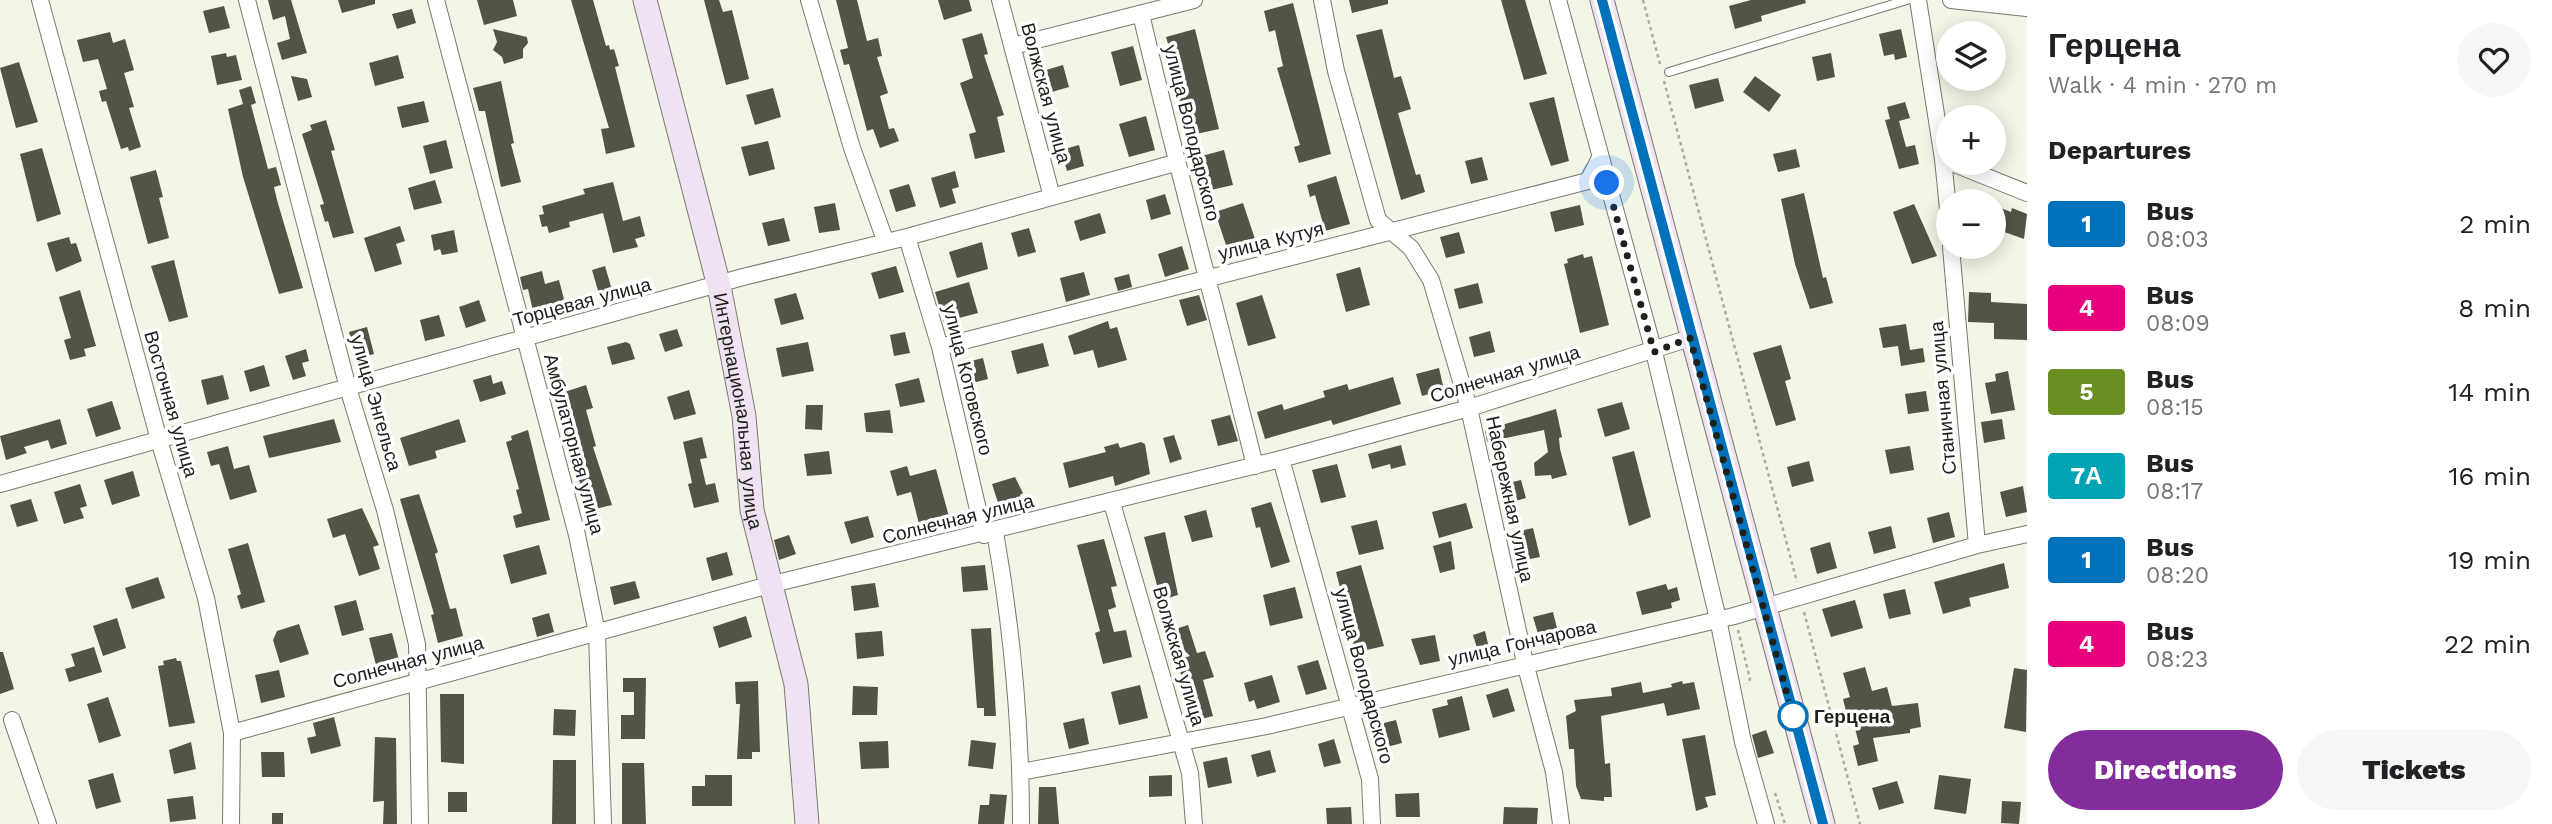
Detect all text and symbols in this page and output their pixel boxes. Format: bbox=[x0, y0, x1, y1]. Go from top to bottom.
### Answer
street label: Волжская улица bbox=[1016, 20, 1076, 166]
map controls bbox=[1936, 21, 2006, 259]
button: layers bbox=[1936, 21, 2006, 91]
button: heart bbox=[2457, 23, 2531, 97]
text: Герцена bbox=[2048, 26, 2180, 65]
street label: улица Володарского bbox=[1159, 42, 1225, 224]
text: Walk · 4 min · 270 m bbox=[2048, 72, 2277, 99]
button: + bbox=[1936, 105, 2006, 175]
text: Departures bbox=[2048, 135, 2191, 165]
your location bbox=[1589, 165, 1624, 200]
button: − bbox=[1936, 189, 2006, 259]
text: Bus bbox=[2146, 196, 2194, 226]
text: 2 min bbox=[2459, 209, 2531, 239]
text: 1 bbox=[2081, 210, 2092, 238]
street label: улица Кутуя bbox=[1216, 217, 1326, 265]
text: 08:03 bbox=[2146, 226, 2209, 253]
street label: Торцевая улица bbox=[510, 272, 654, 331]
text: Bus bbox=[2146, 280, 2194, 310]
street label: Интернациональная улица bbox=[709, 291, 768, 532]
text: 8 min bbox=[2458, 293, 2531, 323]
text: 4 bbox=[2079, 294, 2094, 322]
street label: улица Котовского bbox=[938, 302, 998, 458]
text: 08:09 bbox=[2146, 310, 2210, 337]
street label: Станичная улица bbox=[1925, 320, 1961, 476]
street label: Восточная улица bbox=[139, 328, 203, 480]
street label: улица Энгельса bbox=[346, 332, 407, 474]
street label: Солнечная улица bbox=[1427, 340, 1583, 408]
street label: Амбулаторная улица bbox=[539, 351, 609, 537]
text: Bus bbox=[2146, 364, 2194, 394]
text: 14 min bbox=[2448, 377, 2531, 407]
text: 5 bbox=[2080, 378, 2094, 406]
text: 08:15 bbox=[2146, 394, 2204, 421]
street label: Набережная улица bbox=[1481, 414, 1539, 585]
text: Bus bbox=[2146, 448, 2194, 478]
text: 16 min bbox=[2448, 461, 2531, 491]
text: 7А bbox=[2071, 462, 2102, 490]
text: 08:17 bbox=[2146, 478, 2203, 505]
street label: Солнечная улица bbox=[880, 489, 1037, 549]
text: Bus bbox=[2146, 532, 2194, 562]
text: 19 min bbox=[2448, 545, 2531, 575]
text: 1 bbox=[2081, 546, 2092, 574]
text: 08:20 bbox=[2146, 562, 2209, 589]
street label: Волжская улица bbox=[1148, 583, 1210, 729]
street label: улица Володарского bbox=[1329, 586, 1399, 766]
street label: улица Гончарова bbox=[1446, 615, 1598, 671]
text: Bus bbox=[2146, 616, 2194, 646]
text: 22 min bbox=[2444, 629, 2531, 659]
text: 4 bbox=[2079, 630, 2094, 658]
street label: Солнечная улица bbox=[330, 631, 486, 693]
text: 08:23 bbox=[2146, 646, 2208, 673]
marker: Герцена bbox=[1778, 701, 1808, 731]
place label: Герцена bbox=[1814, 705, 1891, 728]
button: Directions bbox=[2048, 730, 2283, 810]
button: Tickets bbox=[2297, 730, 2531, 810]

